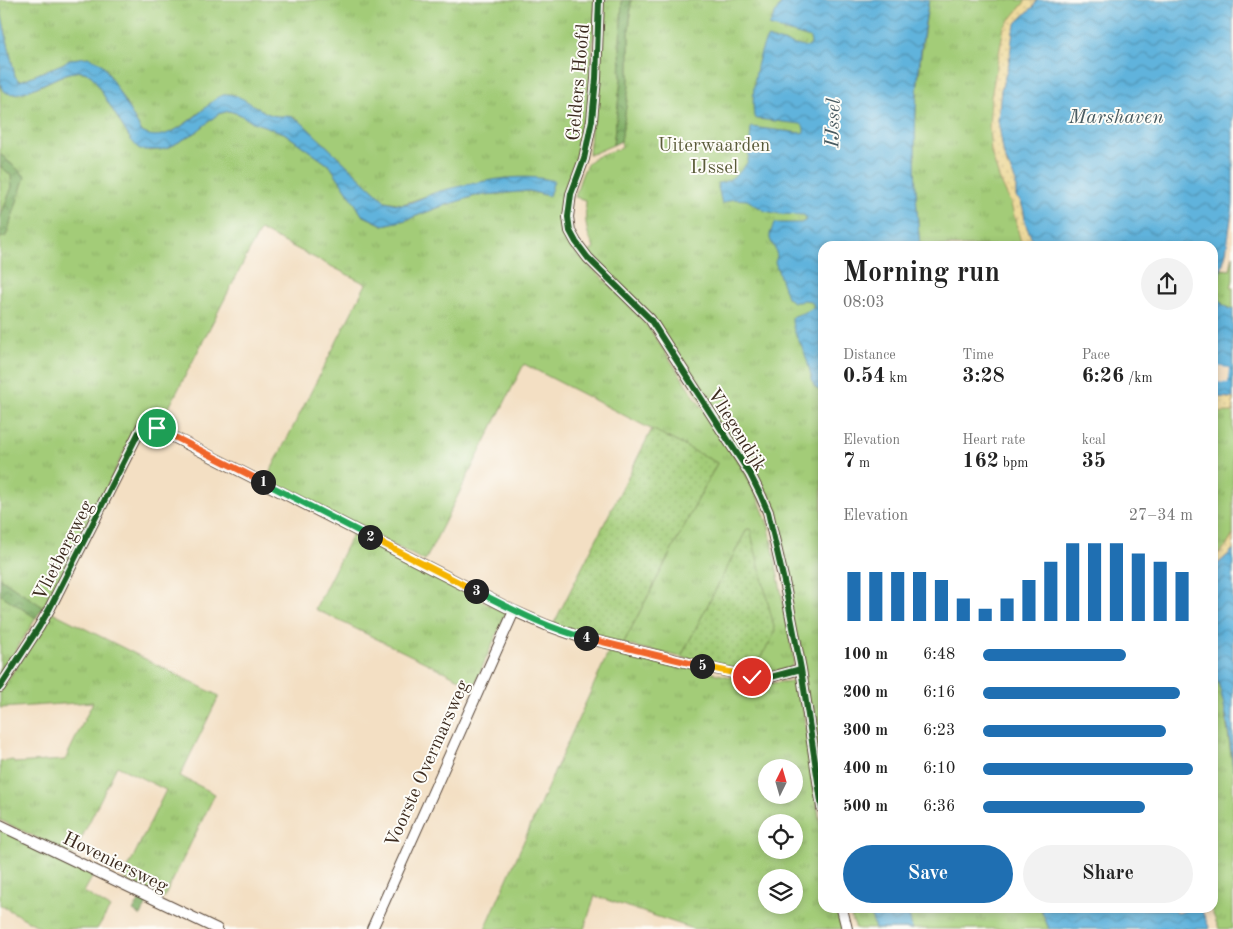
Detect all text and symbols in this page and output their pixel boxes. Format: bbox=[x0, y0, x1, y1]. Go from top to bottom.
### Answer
street label: Gelders Hoofd bbox=[565, 23, 594, 142]
water label: IJssel bbox=[823, 98, 845, 149]
water label: Marshaven bbox=[1067, 108, 1164, 128]
park label: Uiterwaarden IJssel bbox=[658, 137, 770, 178]
button: share bbox=[1141, 258, 1193, 310]
text: Morning run bbox=[843, 260, 1000, 288]
text: 08:03 bbox=[843, 295, 885, 311]
text: Distance bbox=[843, 348, 896, 362]
text: Time bbox=[962, 348, 994, 362]
text: Pace bbox=[1082, 348, 1110, 362]
text: 0.54 bbox=[843, 366, 885, 387]
text: 3:28 bbox=[962, 366, 1005, 387]
text: 6:26 bbox=[1082, 366, 1124, 387]
text: km bbox=[885, 371, 908, 385]
text: /km bbox=[1124, 371, 1153, 385]
street label: Vliegendijk bbox=[703, 385, 769, 475]
pin bbox=[136, 407, 178, 449]
icon: arrive bbox=[143, 414, 171, 442]
text: Elevation bbox=[843, 433, 900, 447]
text: Heart rate bbox=[962, 433, 1025, 447]
text: kcal bbox=[1082, 433, 1106, 447]
text: 7 bbox=[843, 451, 855, 472]
text: 162 bbox=[962, 451, 999, 472]
text: 35 bbox=[1082, 451, 1106, 472]
text: m bbox=[855, 456, 870, 470]
text: bpm bbox=[999, 456, 1028, 470]
pin: 1 bbox=[250, 470, 276, 494]
text: 1 bbox=[259, 475, 268, 489]
street label: Vlietbergweg bbox=[31, 497, 98, 604]
text: Elevation bbox=[843, 508, 908, 524]
text: 27–34 m bbox=[1129, 508, 1193, 524]
pin: 2 bbox=[358, 524, 382, 550]
text: 2 bbox=[366, 530, 375, 544]
pin: 3 bbox=[464, 578, 488, 604]
text: 3 bbox=[472, 584, 481, 598]
pin: 4 bbox=[574, 626, 598, 650]
text: 4 bbox=[582, 631, 591, 645]
text: 100 m bbox=[843, 647, 888, 663]
text: 6:48 bbox=[923, 647, 955, 663]
pin: 5 bbox=[690, 654, 714, 678]
pin bbox=[731, 656, 773, 698]
text: 5 bbox=[698, 659, 707, 673]
icon: check bbox=[738, 663, 766, 691]
street label: Voorste Overmarsweg bbox=[383, 677, 474, 850]
text: 200 m bbox=[843, 685, 888, 701]
text: 6:16 bbox=[923, 685, 955, 701]
text: 300 m bbox=[843, 723, 888, 739]
text: 6:23 bbox=[923, 723, 955, 739]
north arrow bbox=[758, 759, 802, 804]
map controls bbox=[758, 759, 803, 914]
text: 400 m bbox=[843, 761, 888, 777]
text: 6:10 bbox=[923, 761, 955, 777]
text: 500 m bbox=[843, 799, 888, 815]
text: 6:36 bbox=[923, 799, 955, 815]
button: locate bbox=[758, 814, 803, 859]
street label: Hoveniersweg bbox=[59, 830, 171, 897]
button: Save bbox=[843, 845, 1013, 903]
button: Share bbox=[1023, 845, 1193, 903]
button: layers bbox=[758, 869, 803, 914]

